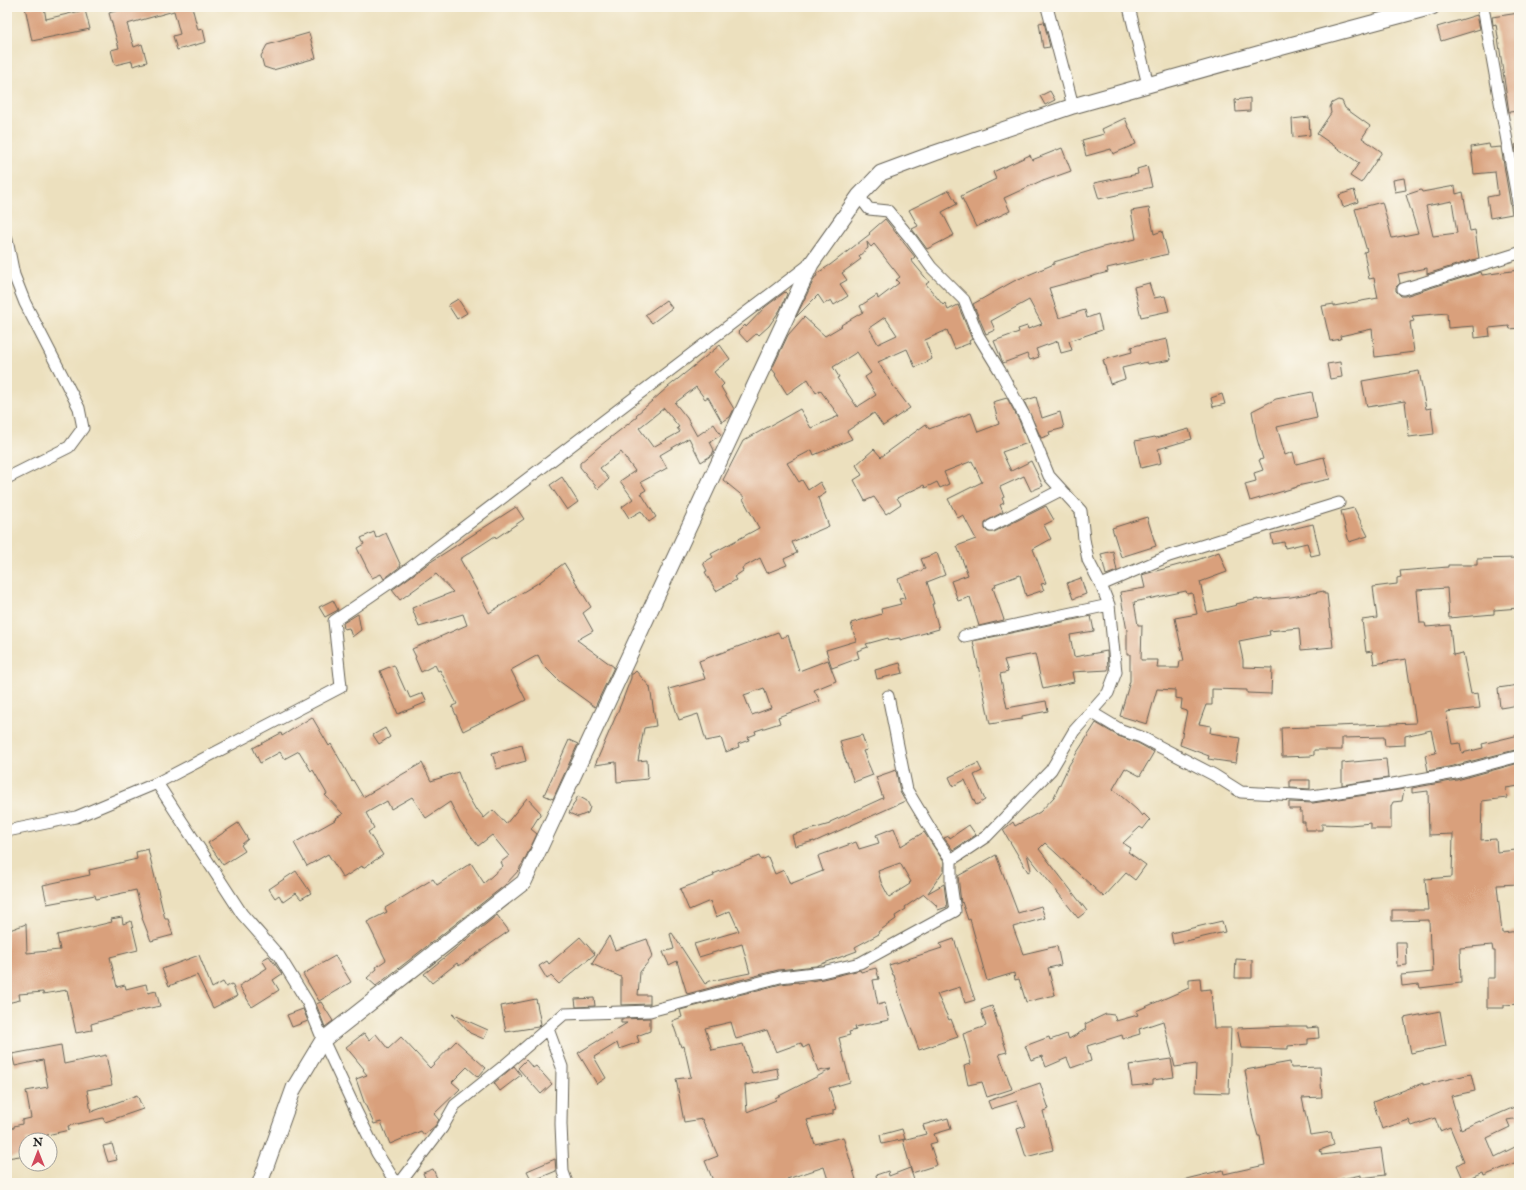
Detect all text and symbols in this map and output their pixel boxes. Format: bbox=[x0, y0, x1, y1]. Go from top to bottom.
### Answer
north arrow bbox=[18, 1132, 58, 1172]
text: N bbox=[32, 1136, 44, 1149]

